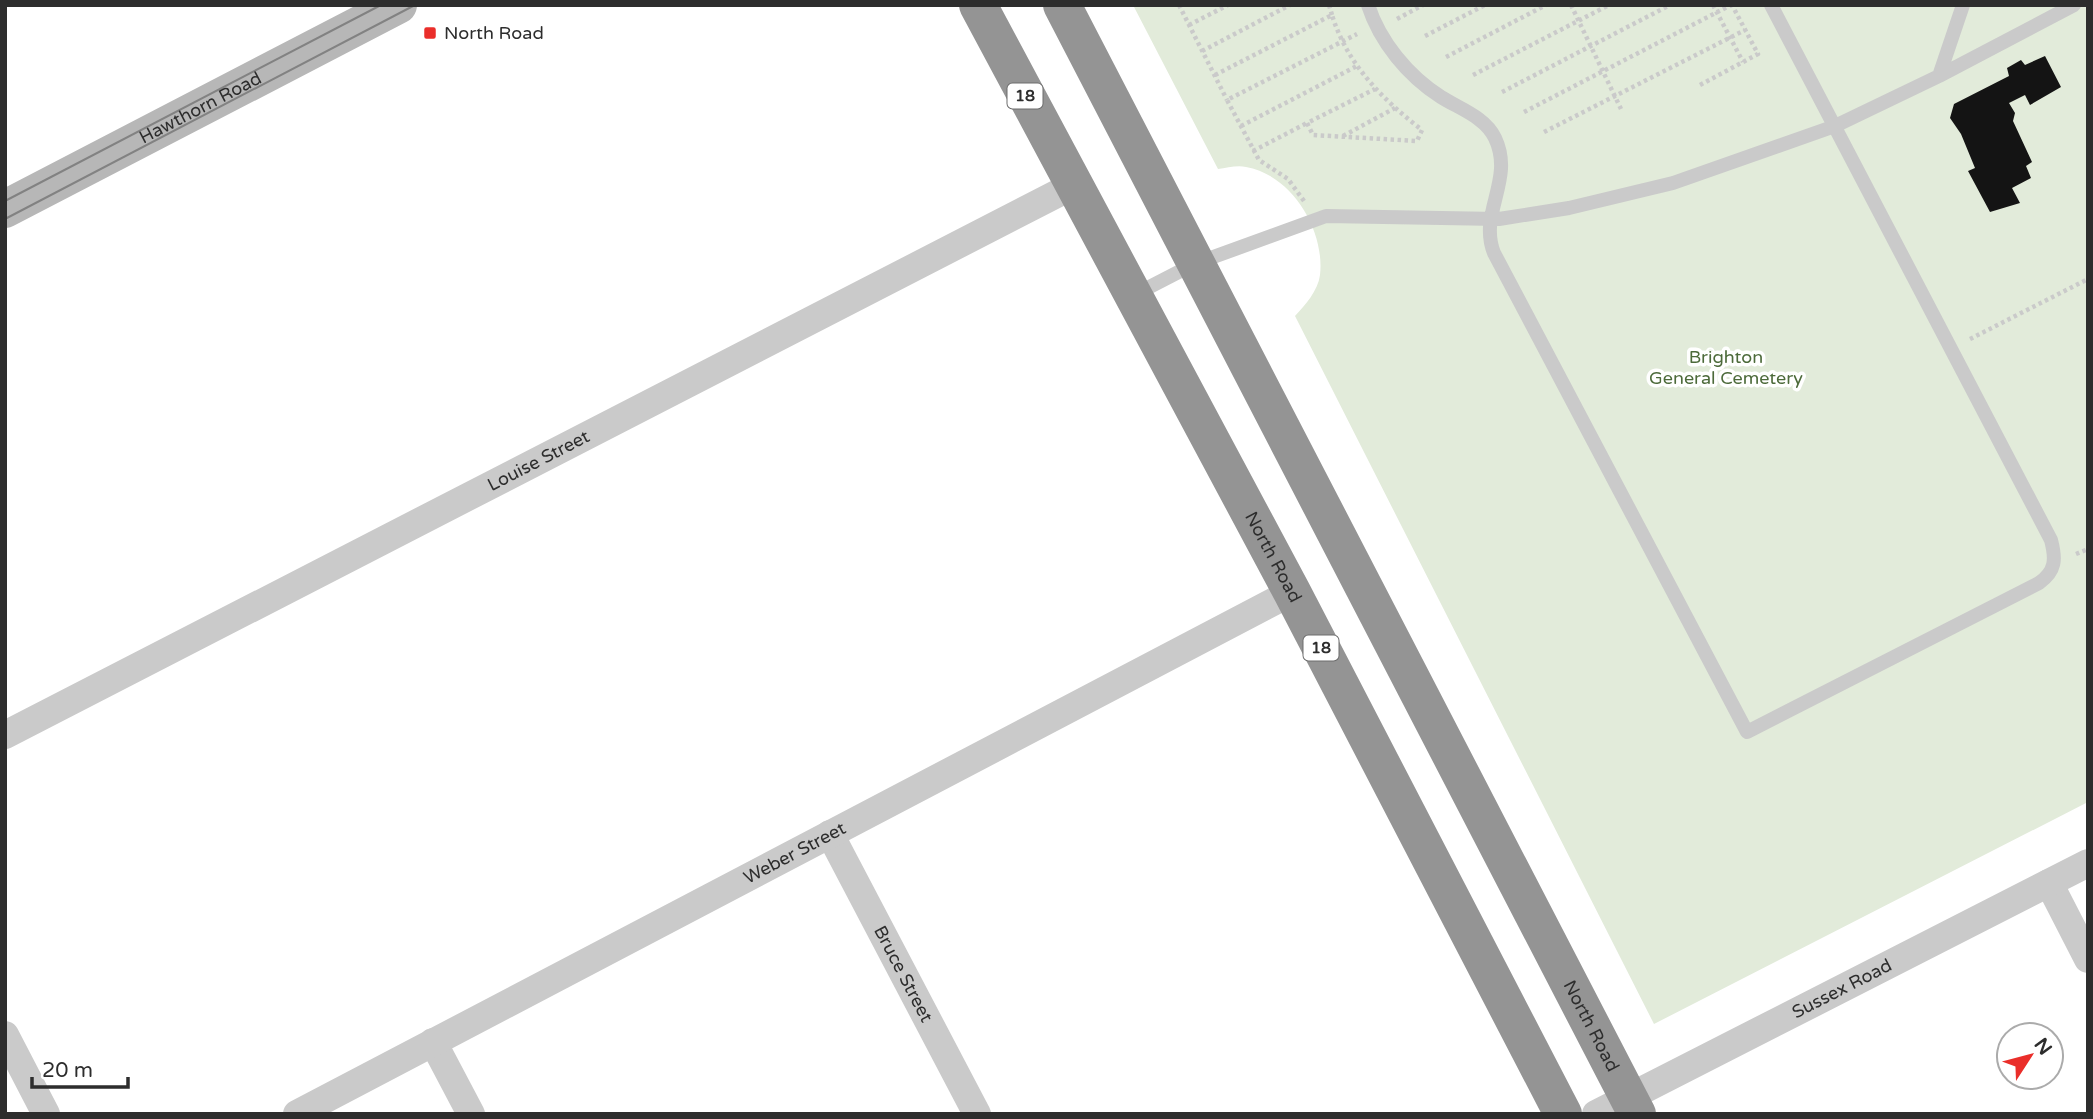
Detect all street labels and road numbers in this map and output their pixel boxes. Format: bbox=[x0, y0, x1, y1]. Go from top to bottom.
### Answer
street label: Hawthorn Road bbox=[135, 67, 265, 148]
road number: 18 bbox=[1007, 83, 1042, 108]
street label: Louise Street bbox=[484, 425, 593, 496]
street label: North Road bbox=[1240, 508, 1306, 606]
road number: 18 bbox=[1304, 636, 1338, 660]
street label: Weber Street bbox=[740, 817, 850, 889]
street label: Bruce Street bbox=[869, 922, 938, 1026]
street label: Sussex Road bbox=[1788, 954, 1895, 1023]
street label: North Road bbox=[1559, 977, 1624, 1075]

